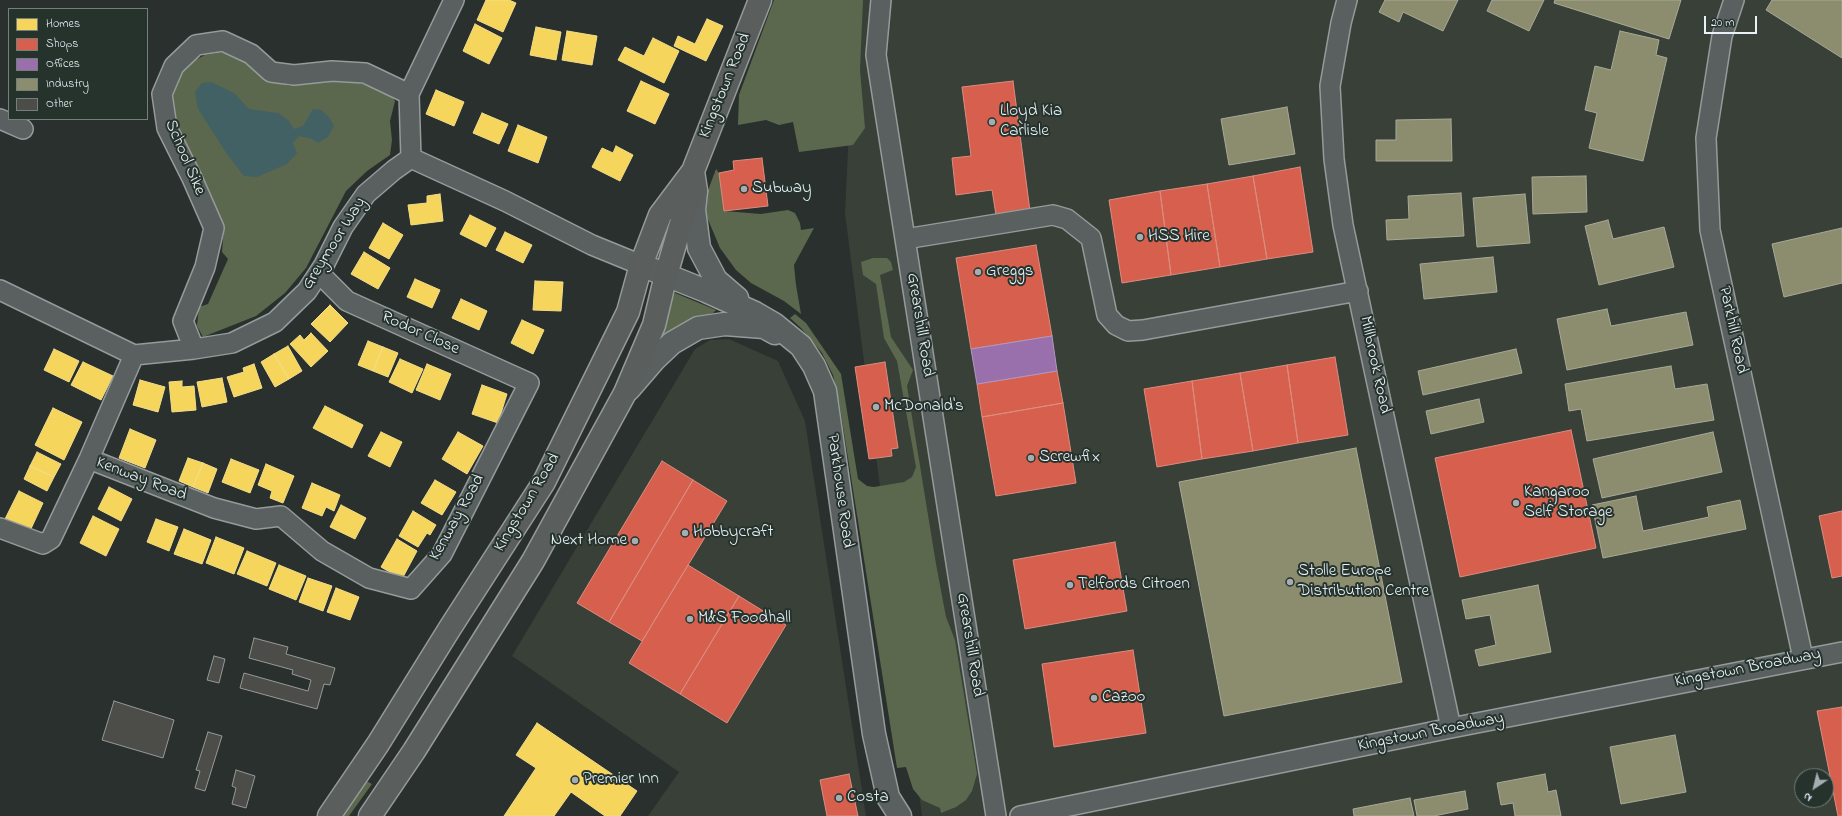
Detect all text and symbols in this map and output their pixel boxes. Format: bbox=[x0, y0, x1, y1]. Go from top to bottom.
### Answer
legend bbox=[8, 8, 148, 120]
scale bar bbox=[1706, 8, 1759, 34]
text: 20 m bbox=[1711, 14, 1734, 32]
text: Homes bbox=[46, 15, 80, 33]
street label: Kingstown Road bbox=[696, 31, 756, 141]
text: Shops bbox=[46, 35, 78, 53]
text: Offices bbox=[46, 55, 80, 73]
text: Industry bbox=[46, 75, 89, 93]
text: Other bbox=[46, 95, 73, 113]
place label: Lloyd Kia Carlisle bbox=[1000, 102, 1062, 142]
street label: School Sike bbox=[159, 117, 209, 199]
marker: Lloyd Kia Carlisle bbox=[987, 117, 997, 127]
place label: Subway bbox=[752, 179, 811, 199]
marker: Subway bbox=[739, 184, 749, 194]
street label: Greymoor Way bbox=[298, 194, 372, 294]
place label: HSS Hire bbox=[1148, 227, 1210, 247]
marker: HSS Hire bbox=[1135, 232, 1145, 242]
place label: Greggs bbox=[986, 262, 1033, 282]
marker: Greggs bbox=[973, 267, 983, 277]
street label: Grearshill Road bbox=[901, 272, 937, 378]
street label: Parkhill Road bbox=[1713, 284, 1751, 376]
street label: Rodor Close bbox=[378, 308, 462, 360]
street label: Millbrook Road bbox=[1354, 314, 1394, 416]
place label: McDonald's bbox=[884, 397, 964, 417]
marker: McDonald's bbox=[871, 402, 881, 412]
street label: Parkhouse Road bbox=[821, 433, 857, 549]
place label: Screwfix bbox=[1039, 448, 1100, 468]
street label: Kingstown Road bbox=[491, 450, 565, 556]
street label: Kenway Road bbox=[93, 453, 189, 507]
marker: Screwfix bbox=[1026, 453, 1036, 463]
street label: Kenway Road bbox=[426, 471, 490, 565]
place label: Kangaroo Self Storage bbox=[1524, 483, 1613, 523]
marker: Kangaroo Self Storage bbox=[1511, 498, 1521, 508]
place label: Hobbycraft bbox=[693, 523, 774, 543]
marker: Hobbycraft bbox=[680, 528, 690, 538]
place label: Next Home bbox=[551, 531, 627, 551]
marker: Next Home bbox=[630, 536, 640, 546]
place label: Stolle Europe Distribution Centre bbox=[1298, 562, 1429, 602]
place label: Telfords Citroen bbox=[1078, 575, 1190, 595]
marker: Stolle Europe Distribution Centre bbox=[1285, 577, 1295, 587]
marker: Telfords Citroen bbox=[1065, 580, 1075, 590]
street label: Grearshill Road bbox=[951, 592, 987, 698]
place label: M&S Foodhall bbox=[698, 609, 791, 629]
marker: M&S Foodhall bbox=[685, 614, 695, 624]
street label: Kingstown Broadway bbox=[1673, 645, 1823, 693]
place label: Cazoo bbox=[1102, 688, 1145, 708]
marker: Cazoo bbox=[1089, 693, 1099, 703]
street label: Kingstown Broadway bbox=[1356, 709, 1506, 757]
north arrow bbox=[1794, 768, 1834, 808]
place label: Premier Inn bbox=[583, 770, 659, 790]
marker: Premier Inn bbox=[570, 775, 580, 785]
place label: Costa bbox=[847, 788, 889, 808]
text: N bbox=[1800, 788, 1815, 806]
marker: Costa bbox=[834, 793, 844, 803]

